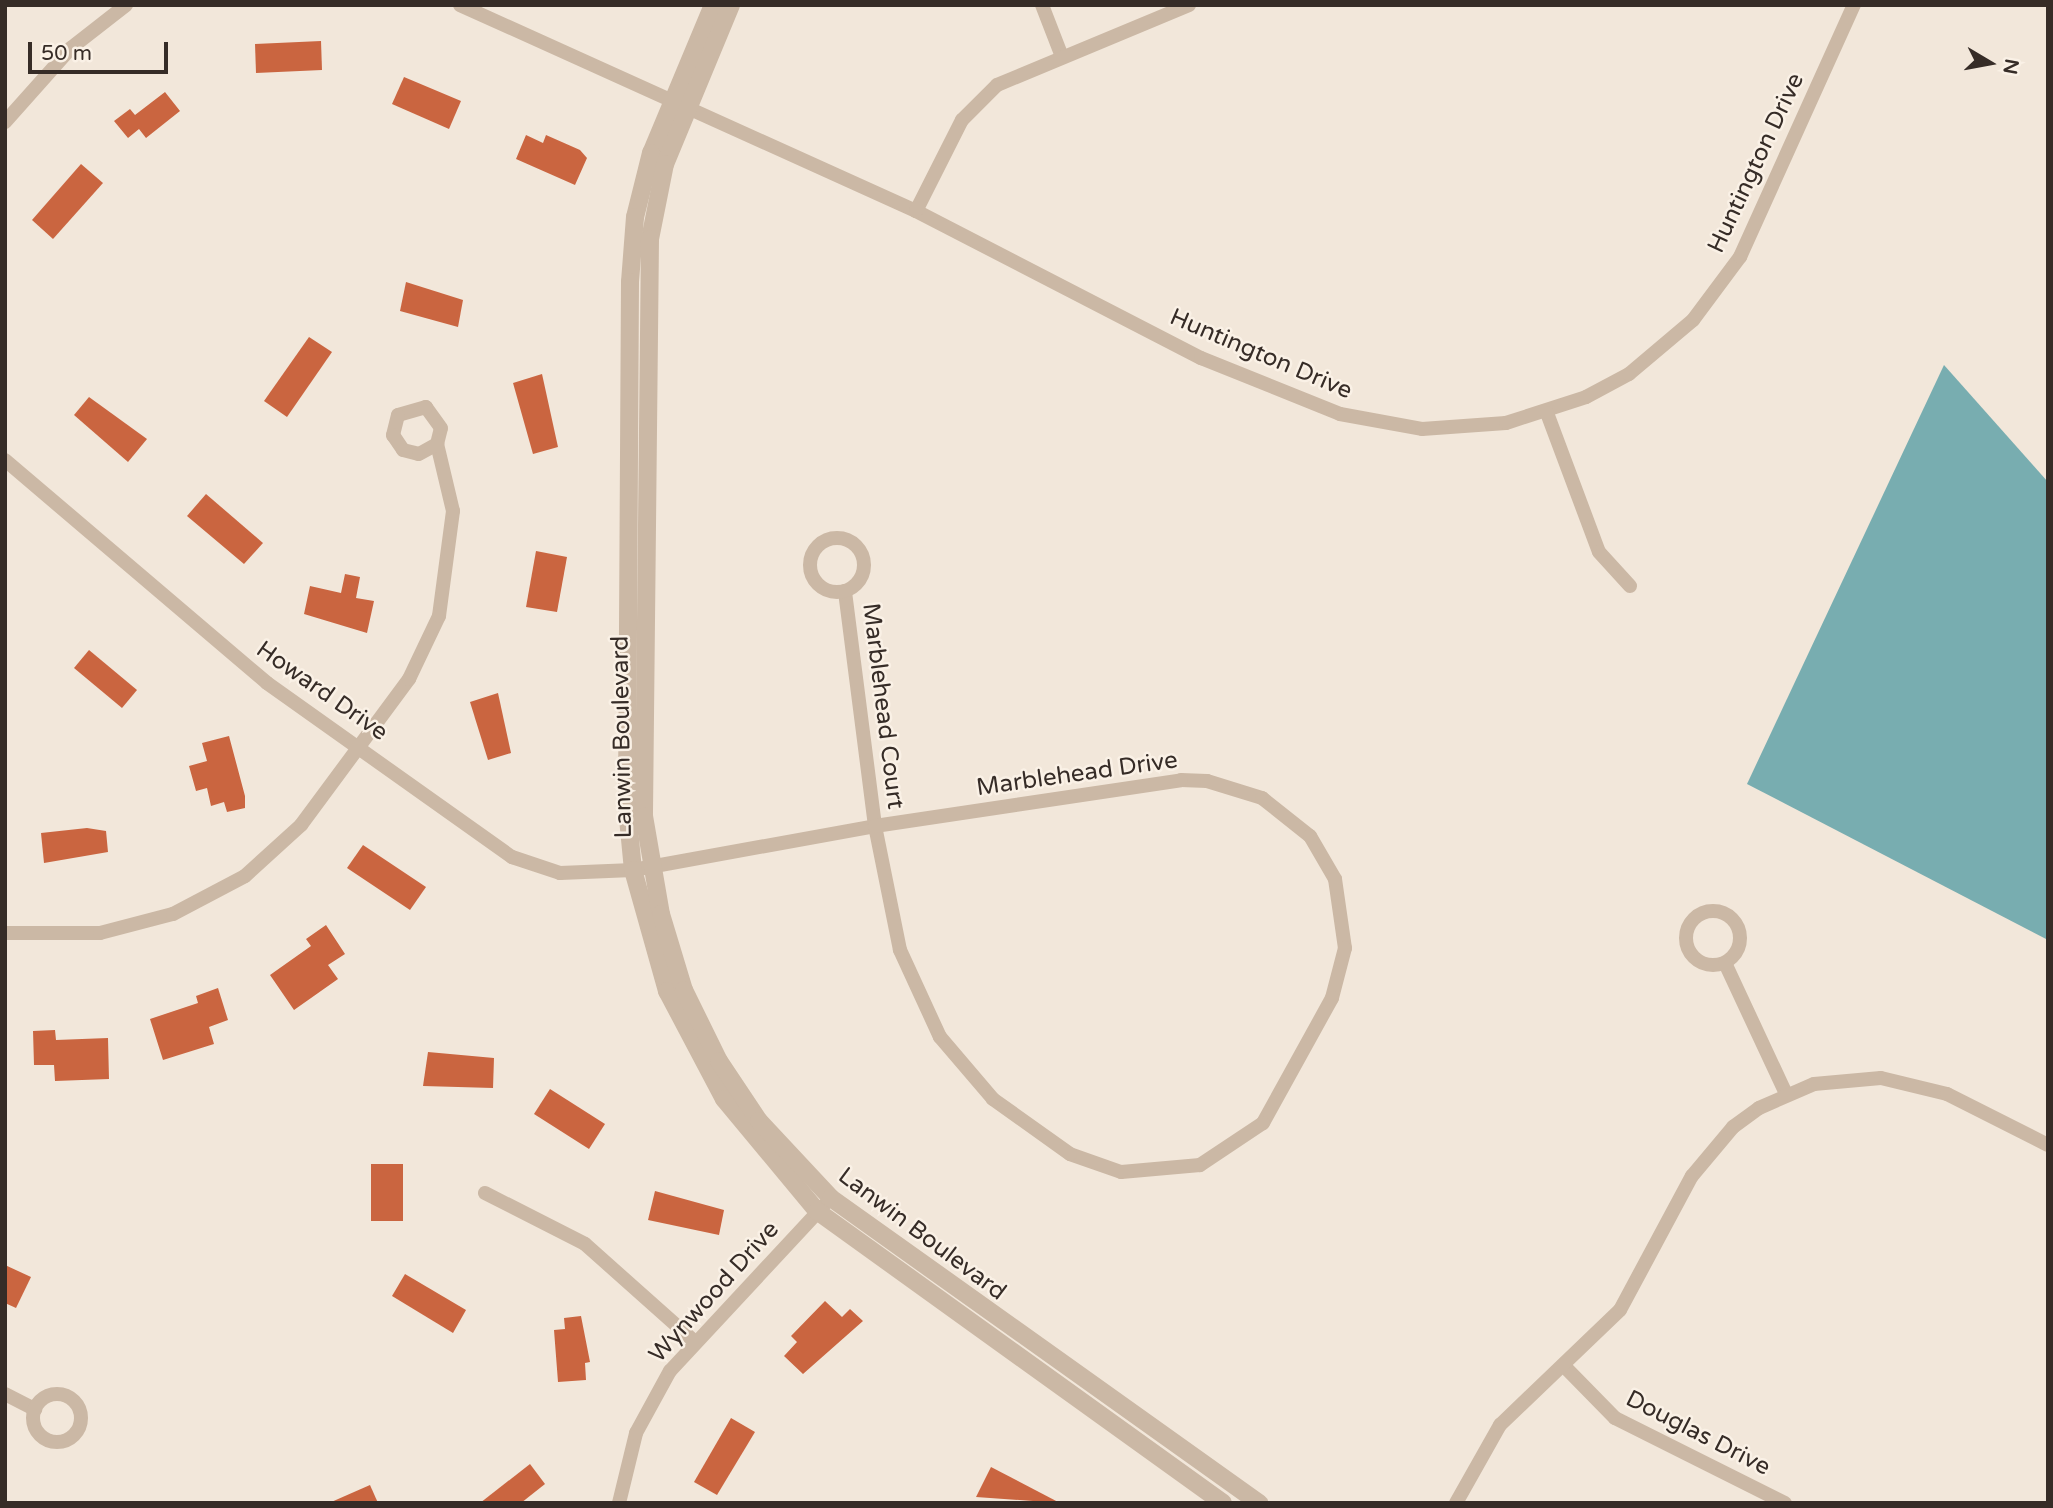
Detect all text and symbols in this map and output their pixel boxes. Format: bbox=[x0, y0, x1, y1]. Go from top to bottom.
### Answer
scale bar bbox=[32, 28, 172, 72]
north arrow bbox=[1955, 28, 2025, 98]
text: 50 m bbox=[41, 41, 92, 66]
text: N bbox=[1999, 57, 2023, 76]
street label: Huntington Drive bbox=[1702, 68, 1810, 258]
street label: Huntington Drive bbox=[1166, 303, 1356, 405]
street label: Marblehead Court bbox=[856, 601, 910, 811]
street label: Howard Drive bbox=[251, 635, 393, 747]
street label: Lanwin Boulevard bbox=[606, 635, 638, 839]
street label: Marblehead Drive bbox=[975, 746, 1179, 802]
street label: Lanwin Boulevard bbox=[832, 1161, 1012, 1307]
street label: Wynwood Drive bbox=[643, 1216, 785, 1368]
street label: Douglas Drive bbox=[1621, 1384, 1775, 1482]

